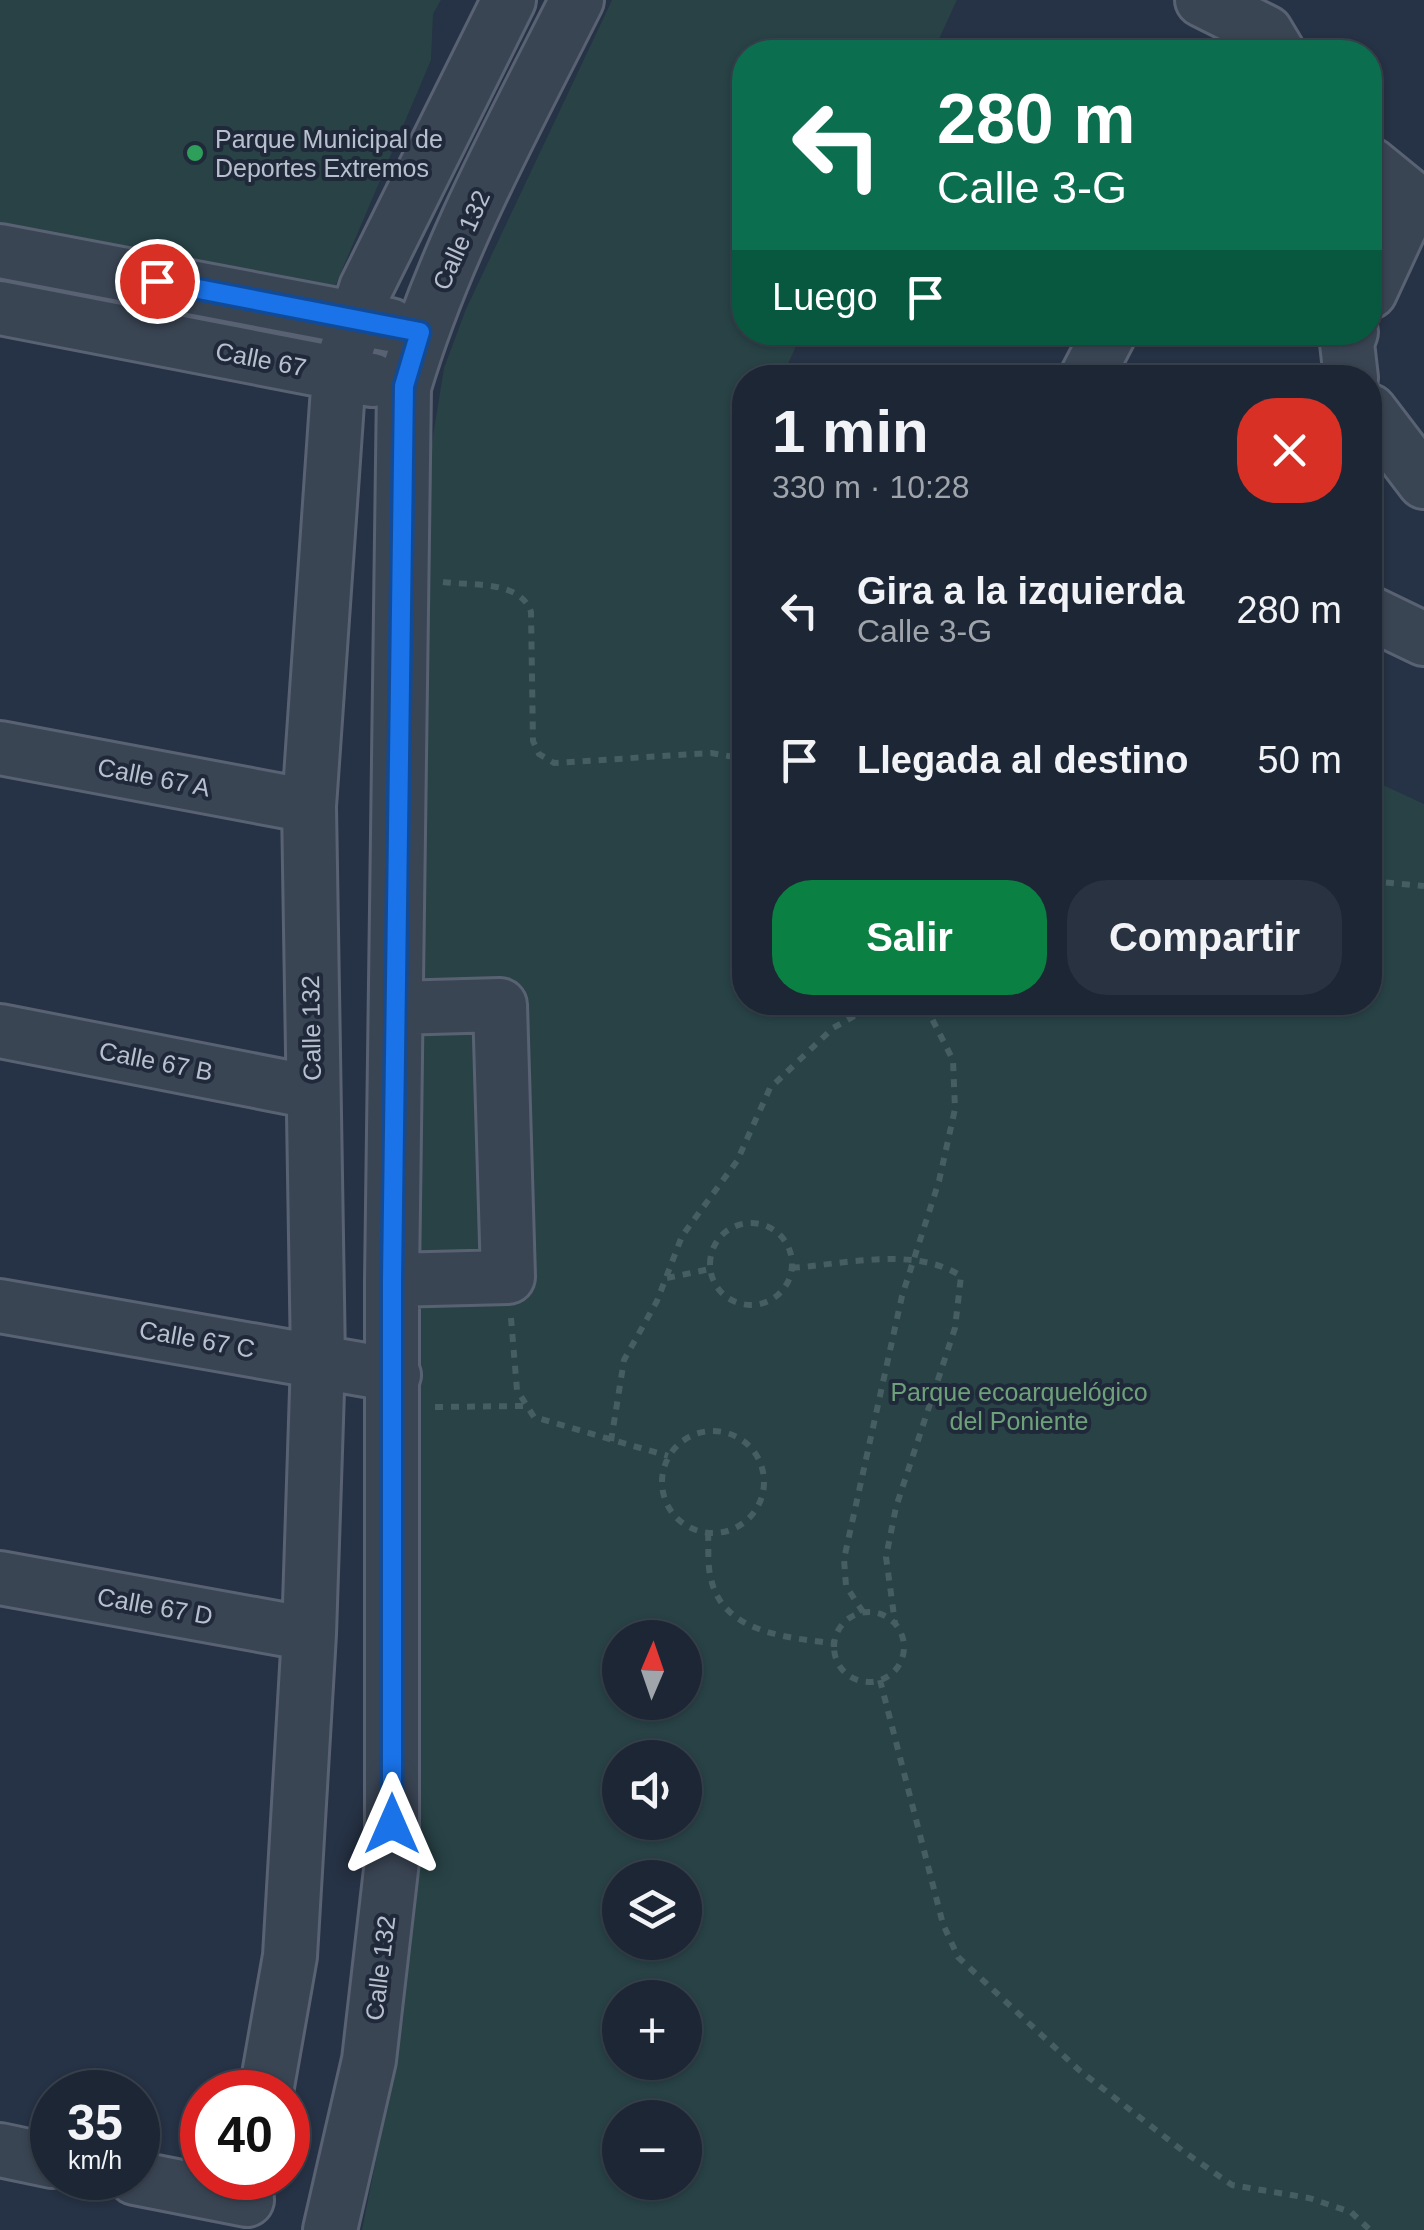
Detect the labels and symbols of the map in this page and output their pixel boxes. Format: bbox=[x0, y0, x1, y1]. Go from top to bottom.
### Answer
place label: Parque Municipal de Deportes Extremos bbox=[215, 125, 443, 182]
marker: Parque Municipal de Deportes Extremos bbox=[184, 142, 206, 164]
street label: Calle 132 bbox=[427, 186, 495, 294]
pin bbox=[115, 239, 200, 324]
street label: Calle 67 bbox=[213, 337, 309, 381]
street label: Calle 67 A bbox=[95, 752, 213, 802]
street label: Calle 132 bbox=[296, 975, 326, 1081]
street label: Calle 67 B bbox=[97, 1036, 215, 1086]
street label: Calle 67 C bbox=[137, 1315, 257, 1363]
park label: Parque ecoarquelógico del Poniente bbox=[890, 1378, 1148, 1435]
street label: Calle 67 D bbox=[95, 1582, 215, 1630]
north arrow bbox=[602, 1620, 702, 1720]
position arrow bbox=[340, 1772, 444, 1876]
street label: Calle 132 bbox=[360, 1914, 400, 2022]
speed limit sign: 40 bbox=[180, 2070, 310, 2200]

